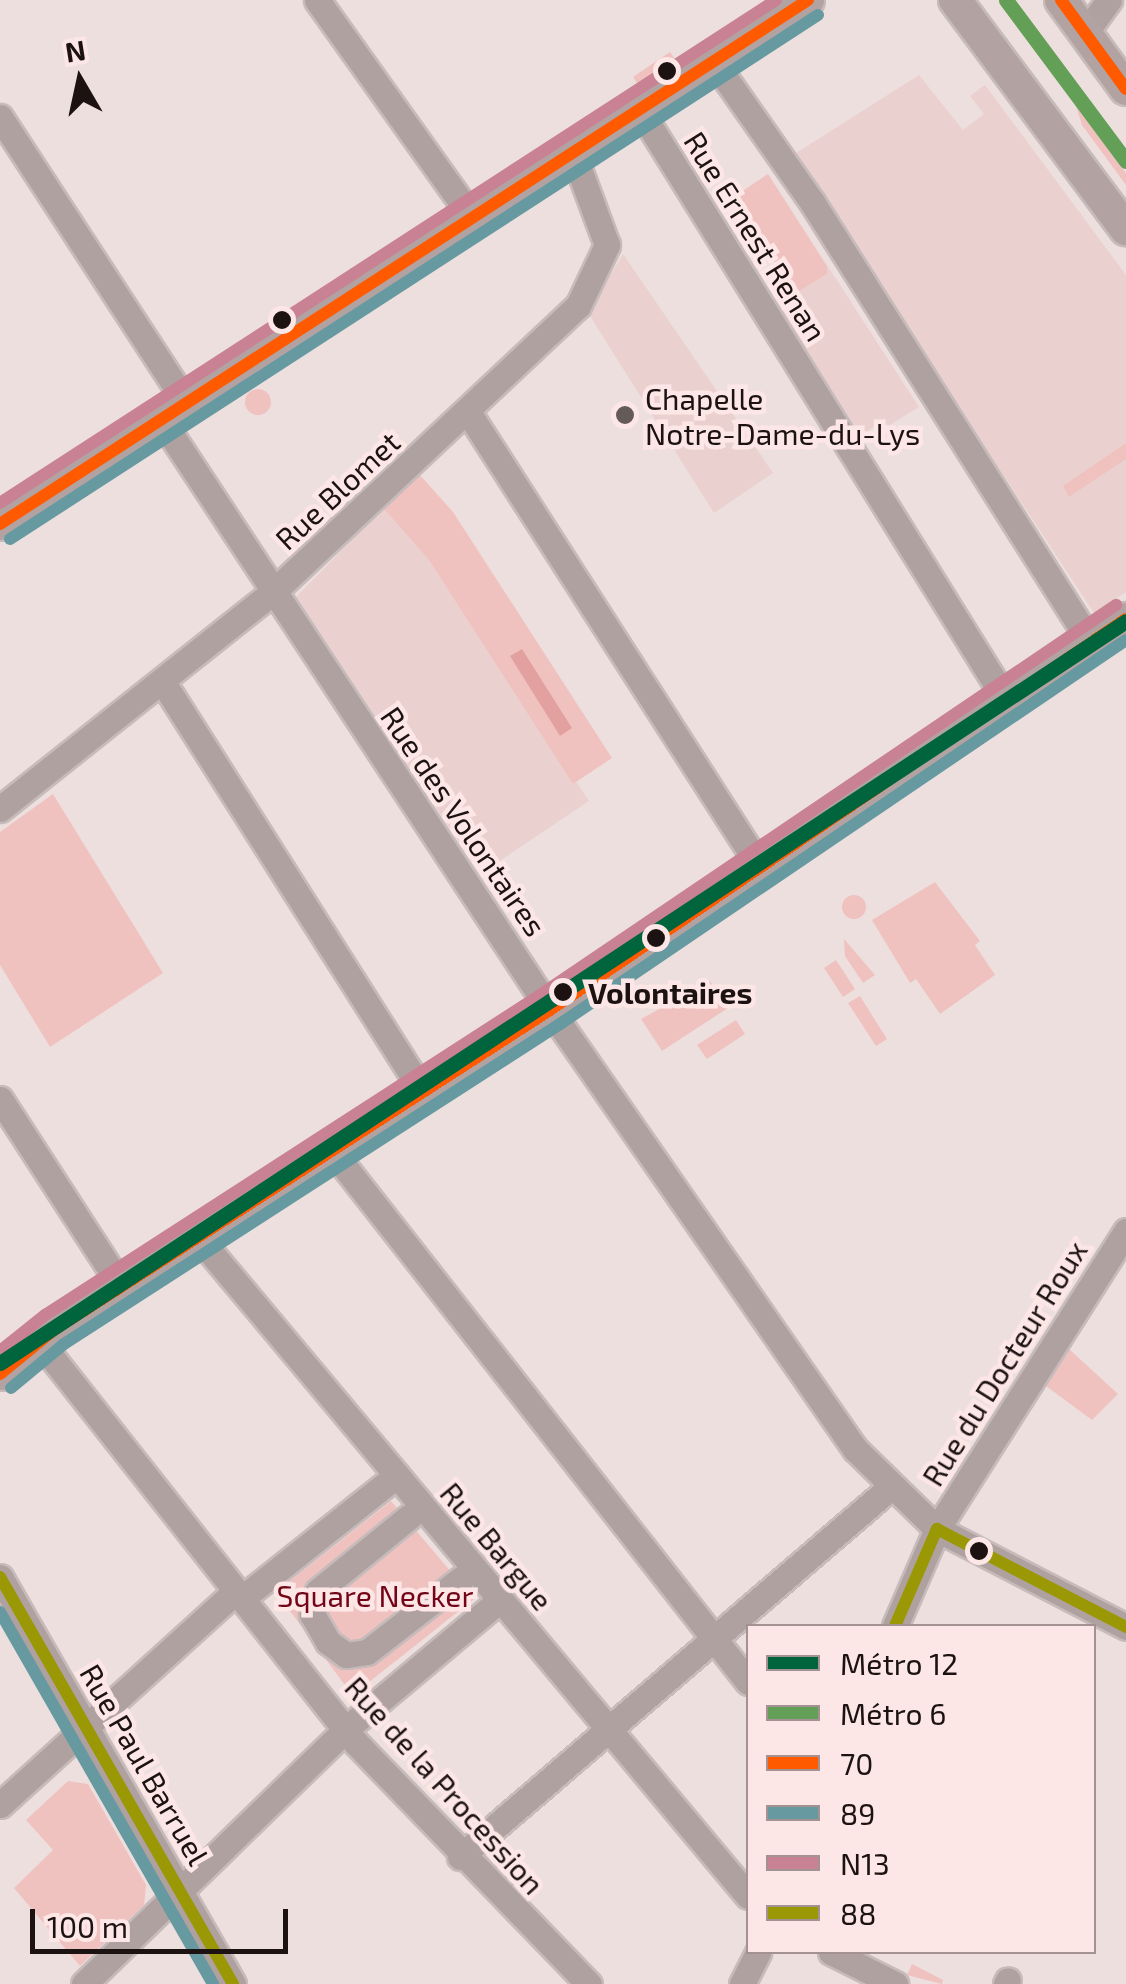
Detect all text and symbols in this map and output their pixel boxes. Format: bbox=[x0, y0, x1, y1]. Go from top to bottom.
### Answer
north arrow bbox=[30, 30, 130, 130]
text: N bbox=[63, 32, 88, 69]
unlabelled marker bbox=[657, 61, 677, 81]
street label: Rue Ernest Renan bbox=[677, 125, 835, 347]
unlabelled marker bbox=[272, 310, 292, 330]
place label: Chapelle Notre-Dame-du-Lys bbox=[645, 380, 920, 450]
marker: Chapelle Notre-Dame-du-Lys bbox=[614, 404, 636, 426]
street label: Rue Blomet bbox=[267, 423, 407, 557]
street label: Rue des Volontaires bbox=[374, 699, 554, 943]
unlabelled marker bbox=[646, 928, 666, 948]
place label: Volontaires bbox=[588, 974, 752, 1010]
marker: Volontaires bbox=[547, 976, 579, 1008]
street label: Rue du Docteur Roux bbox=[914, 1234, 1094, 1492]
street label: Rue Bargue bbox=[433, 1475, 561, 1617]
unlabelled marker bbox=[969, 1541, 989, 1561]
park label: Square Necker bbox=[277, 1577, 473, 1613]
legend bbox=[746, 1624, 1096, 1954]
text: Métro 12 bbox=[840, 1645, 958, 1681]
street label: Rue Paul Barruel bbox=[73, 1657, 217, 1871]
street label: Rue de la Procession bbox=[338, 1669, 552, 1901]
text: Métro 6 bbox=[840, 1695, 946, 1731]
text: 70 bbox=[840, 1745, 873, 1781]
text: 89 bbox=[840, 1795, 875, 1831]
text: N13 bbox=[840, 1845, 890, 1881]
scale bar bbox=[35, 1889, 292, 1951]
text: 88 bbox=[840, 1895, 876, 1931]
text: 100 m bbox=[47, 1908, 128, 1944]

